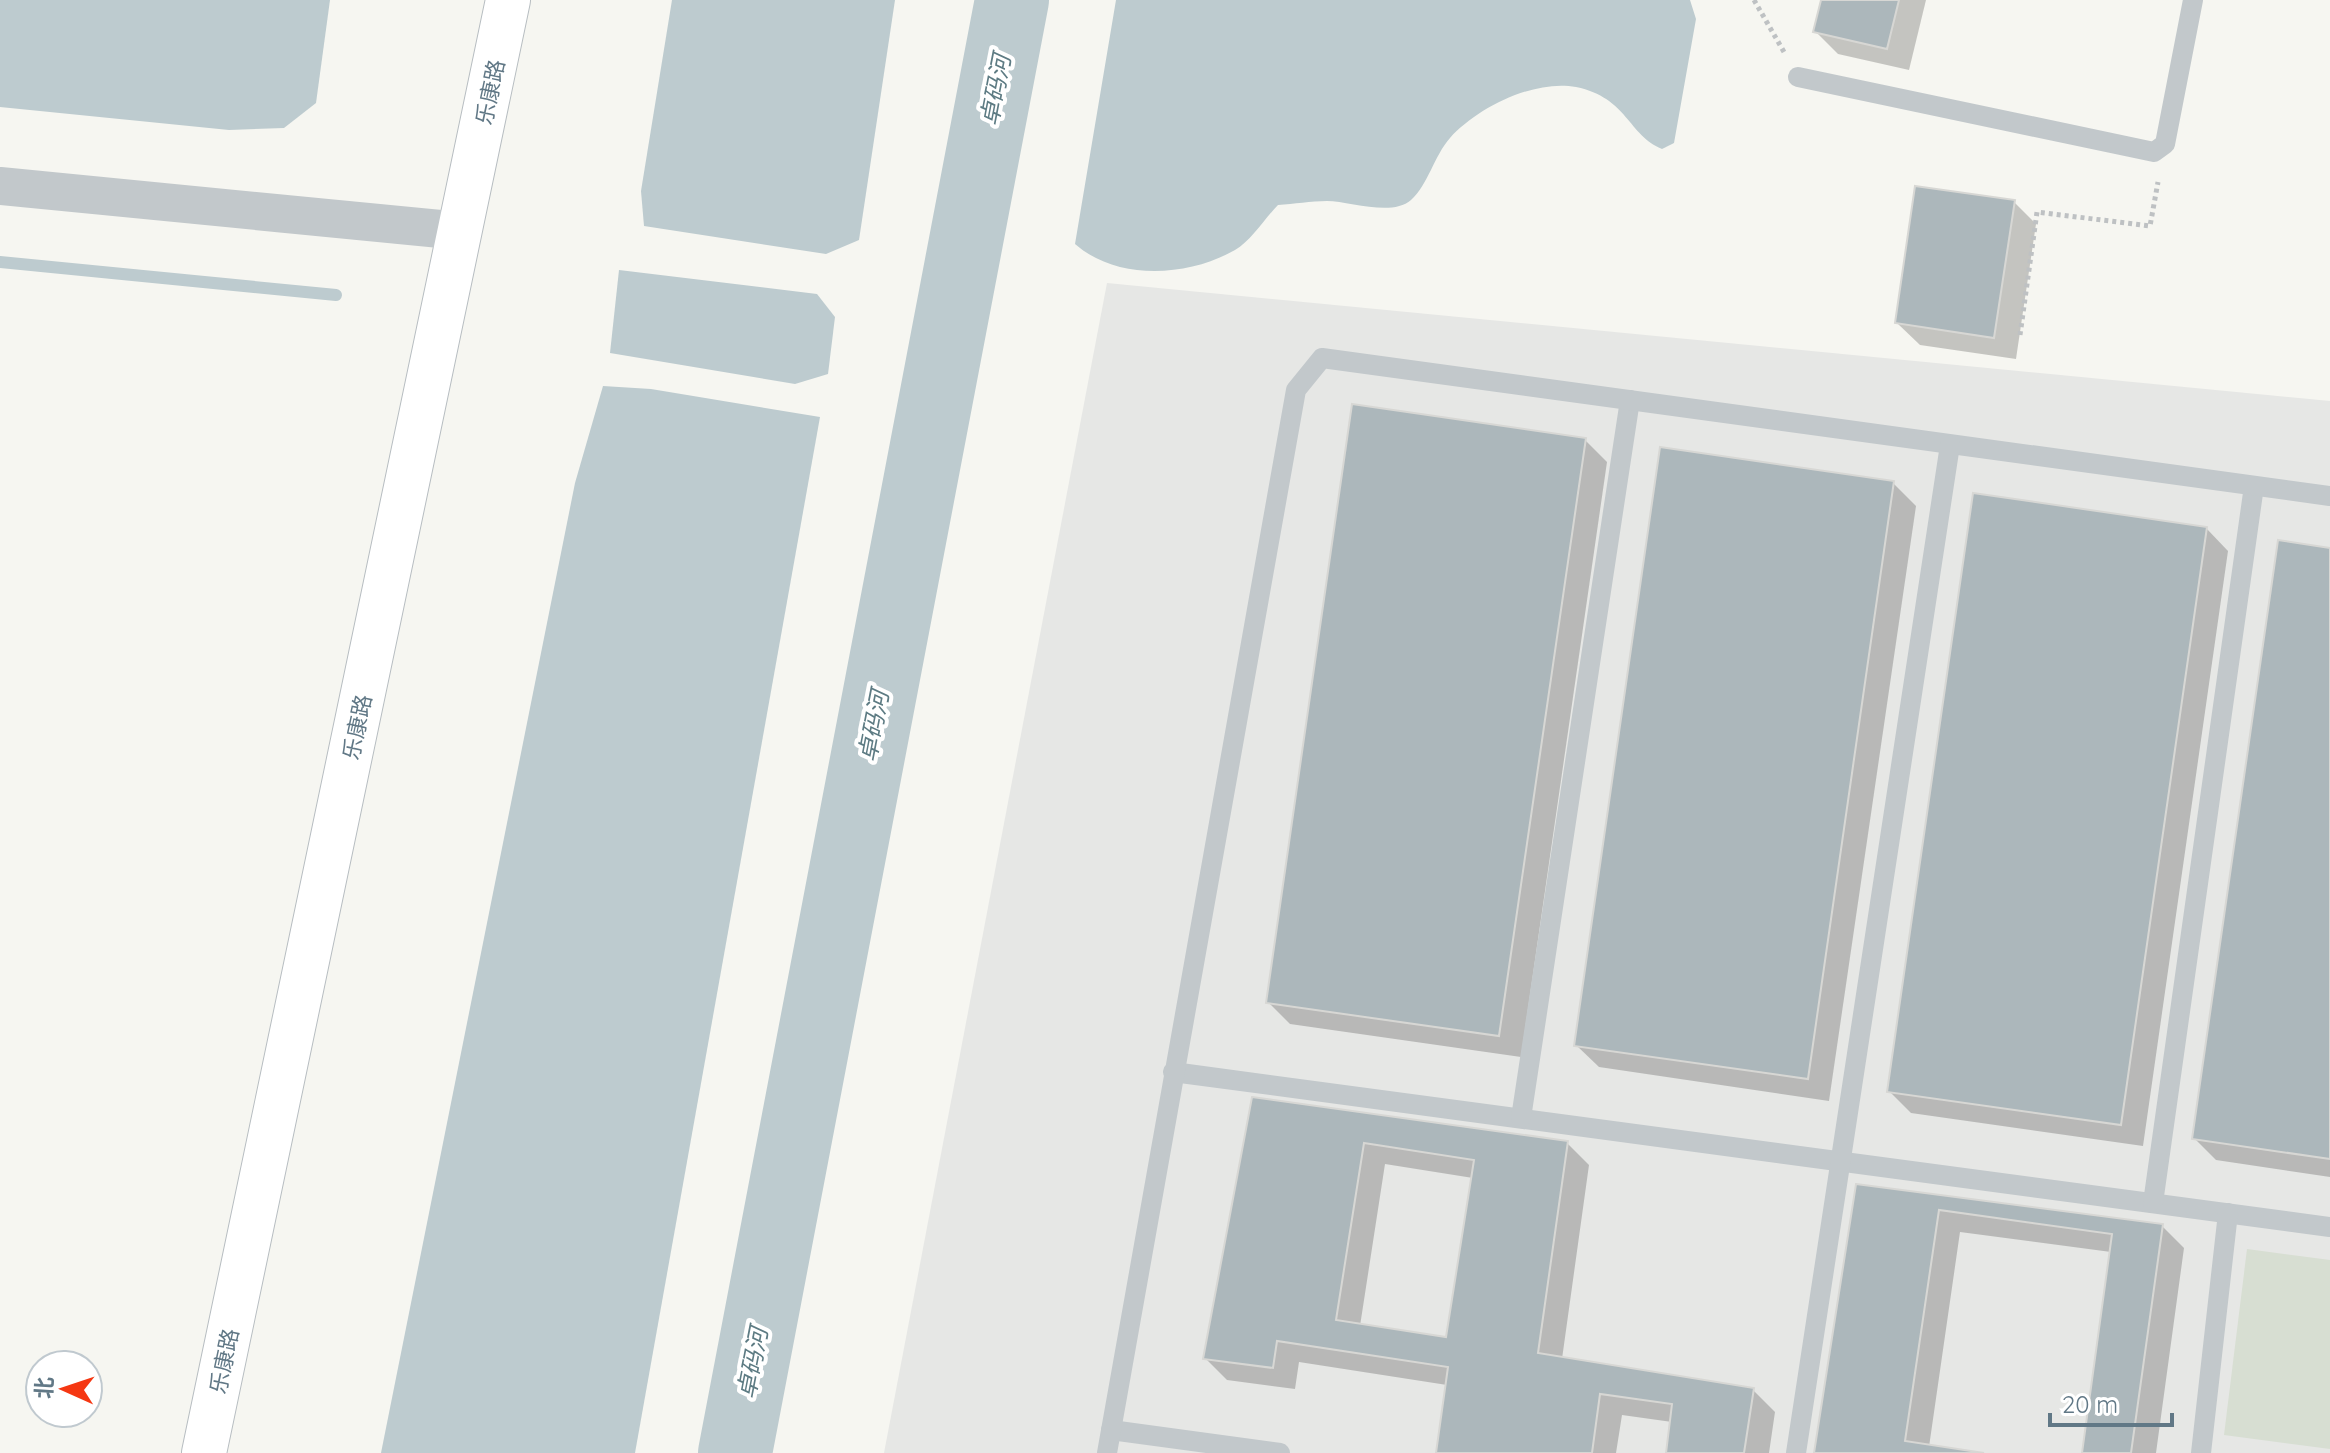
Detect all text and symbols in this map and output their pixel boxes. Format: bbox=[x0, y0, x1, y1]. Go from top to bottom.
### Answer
water label: 卓码河 bbox=[973, 48, 1017, 128]
street label: 乐康路 bbox=[469, 57, 511, 127]
water label: 卓码河 bbox=[851, 684, 895, 764]
street label: 乐康路 bbox=[336, 692, 378, 762]
water label: 卓码河 bbox=[730, 1321, 774, 1401]
street label: 乐康路 bbox=[203, 1326, 245, 1396]
north arrow bbox=[24, 1349, 104, 1429]
text: 北 bbox=[29, 1376, 59, 1400]
scale bar bbox=[2050, 1377, 2172, 1427]
text: 20 m bbox=[2062, 1389, 2118, 1419]

